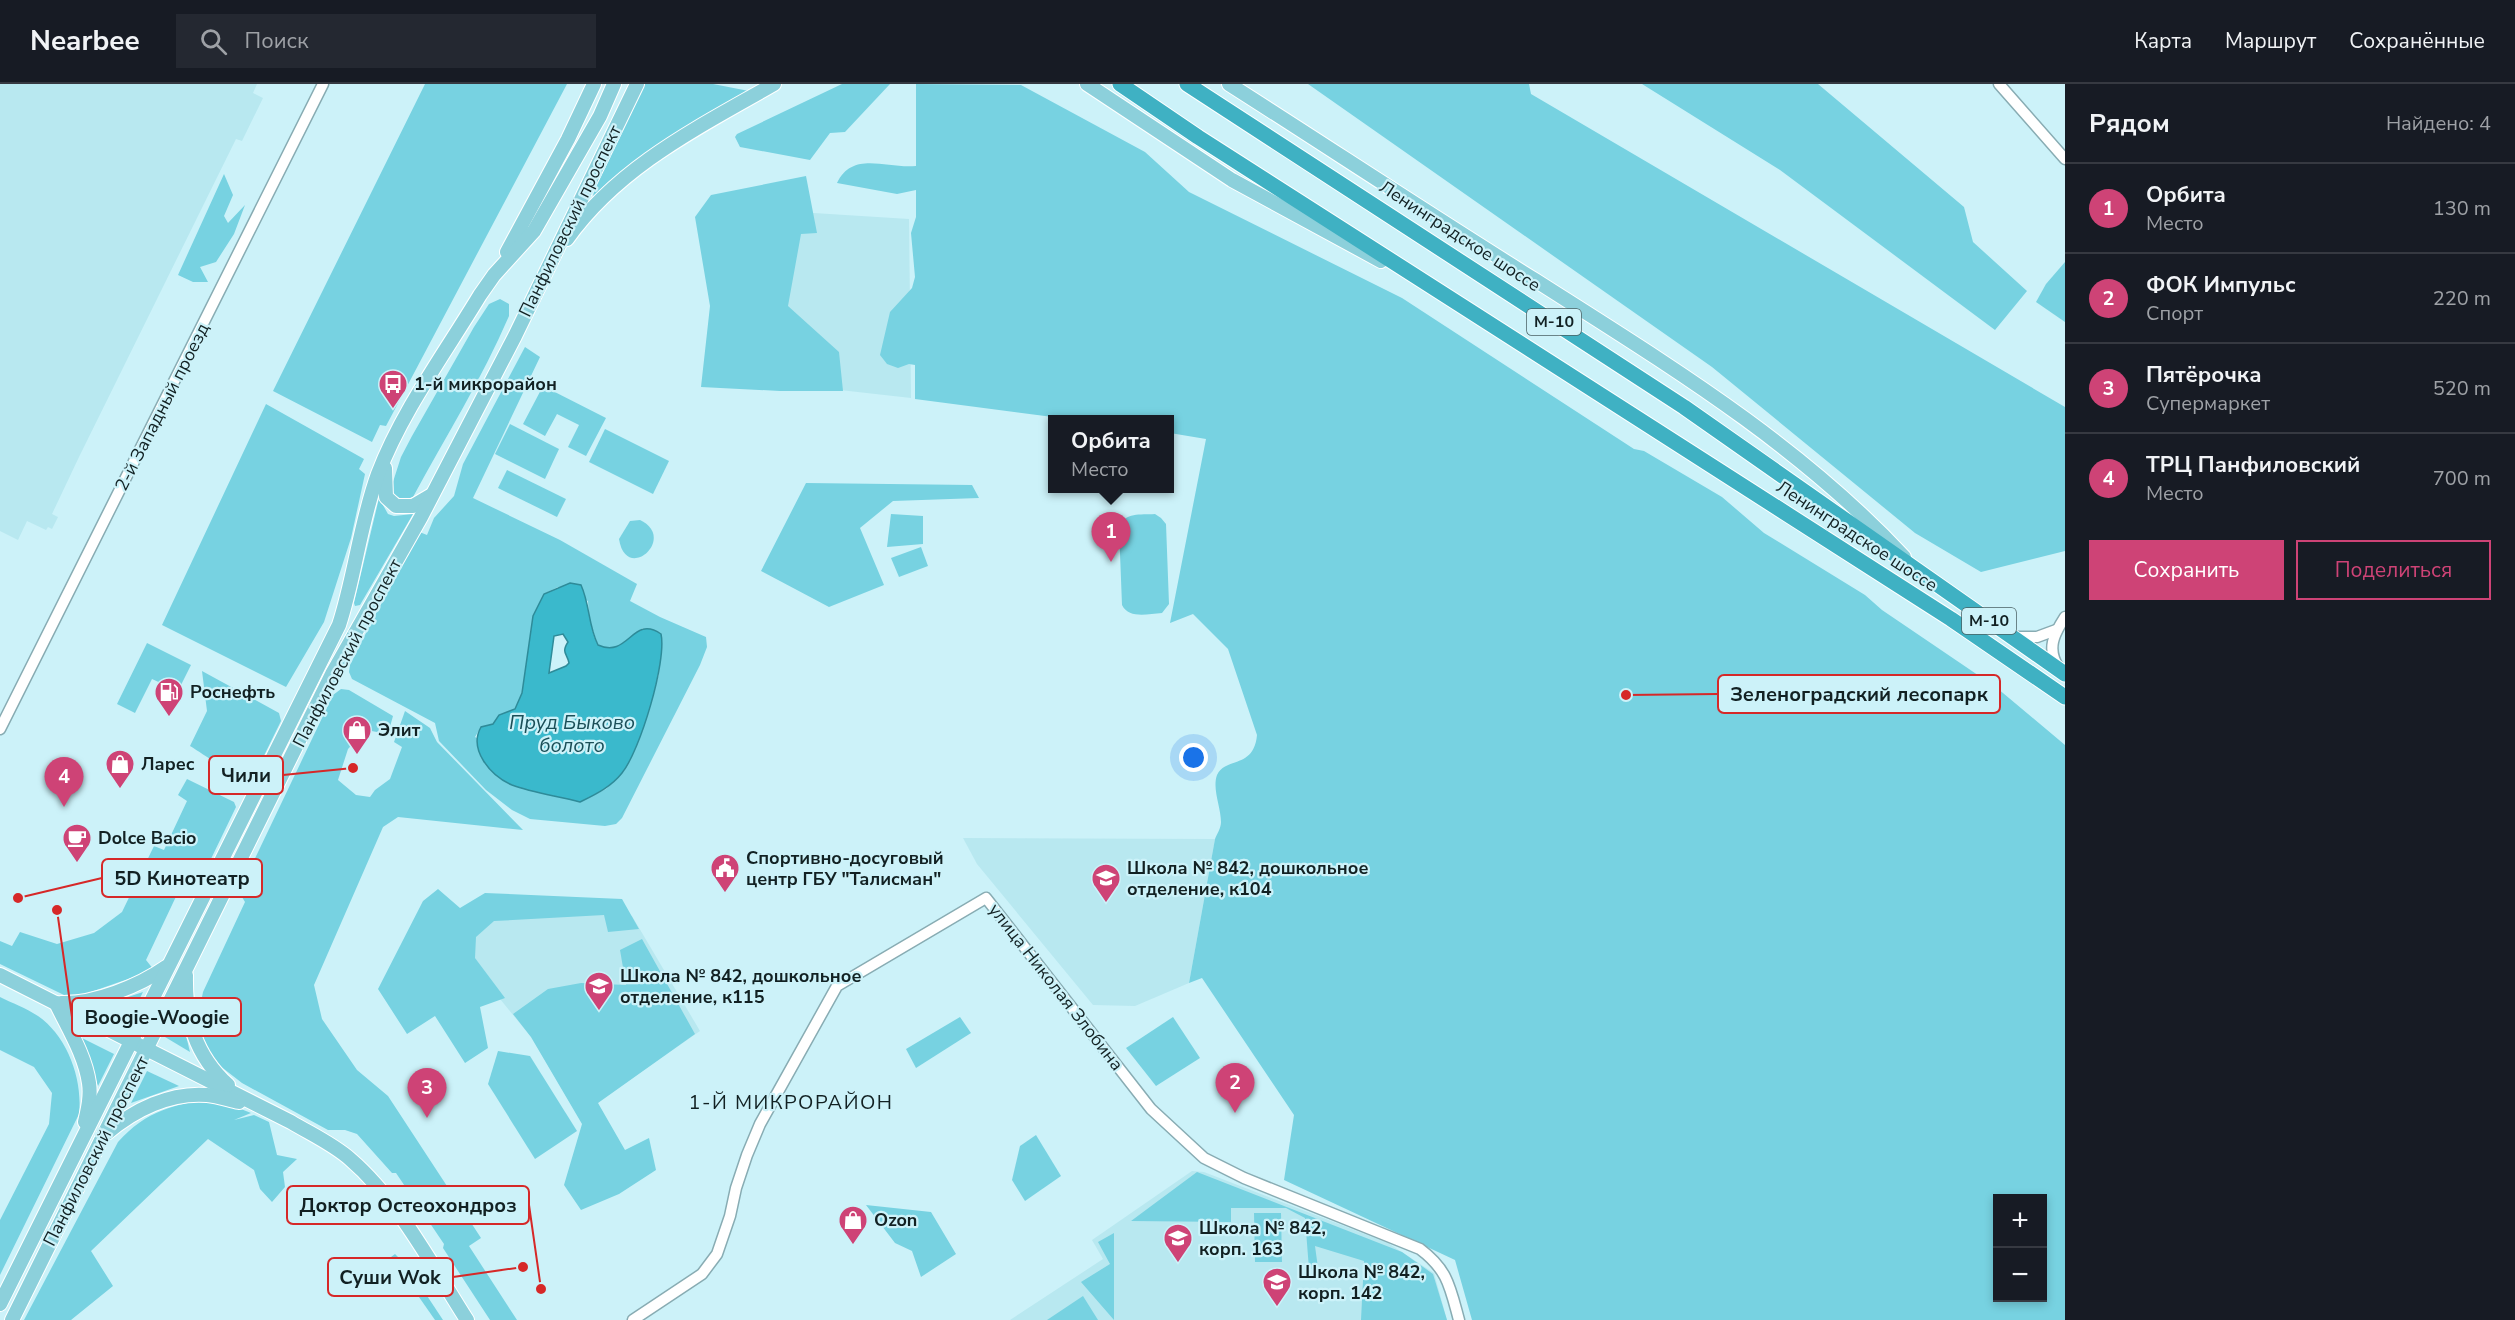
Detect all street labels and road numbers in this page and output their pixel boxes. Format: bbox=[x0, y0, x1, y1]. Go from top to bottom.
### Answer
street label: Панфиловский проспект bbox=[513, 121, 627, 321]
street label: Ленинградское шоссе bbox=[1375, 175, 1545, 297]
road number: М-10 bbox=[1527, 309, 1581, 335]
street label: 2-й Западный проезд bbox=[109, 319, 215, 495]
street label: Ленинградское шоссе bbox=[1772, 475, 1942, 597]
street label: Панфиловский проспект bbox=[287, 555, 407, 751]
road number: М-10 bbox=[1962, 608, 2016, 634]
street label: улица Николая Злобина bbox=[983, 898, 1129, 1076]
street label: Панфиловский проспект bbox=[38, 1052, 154, 1250]

